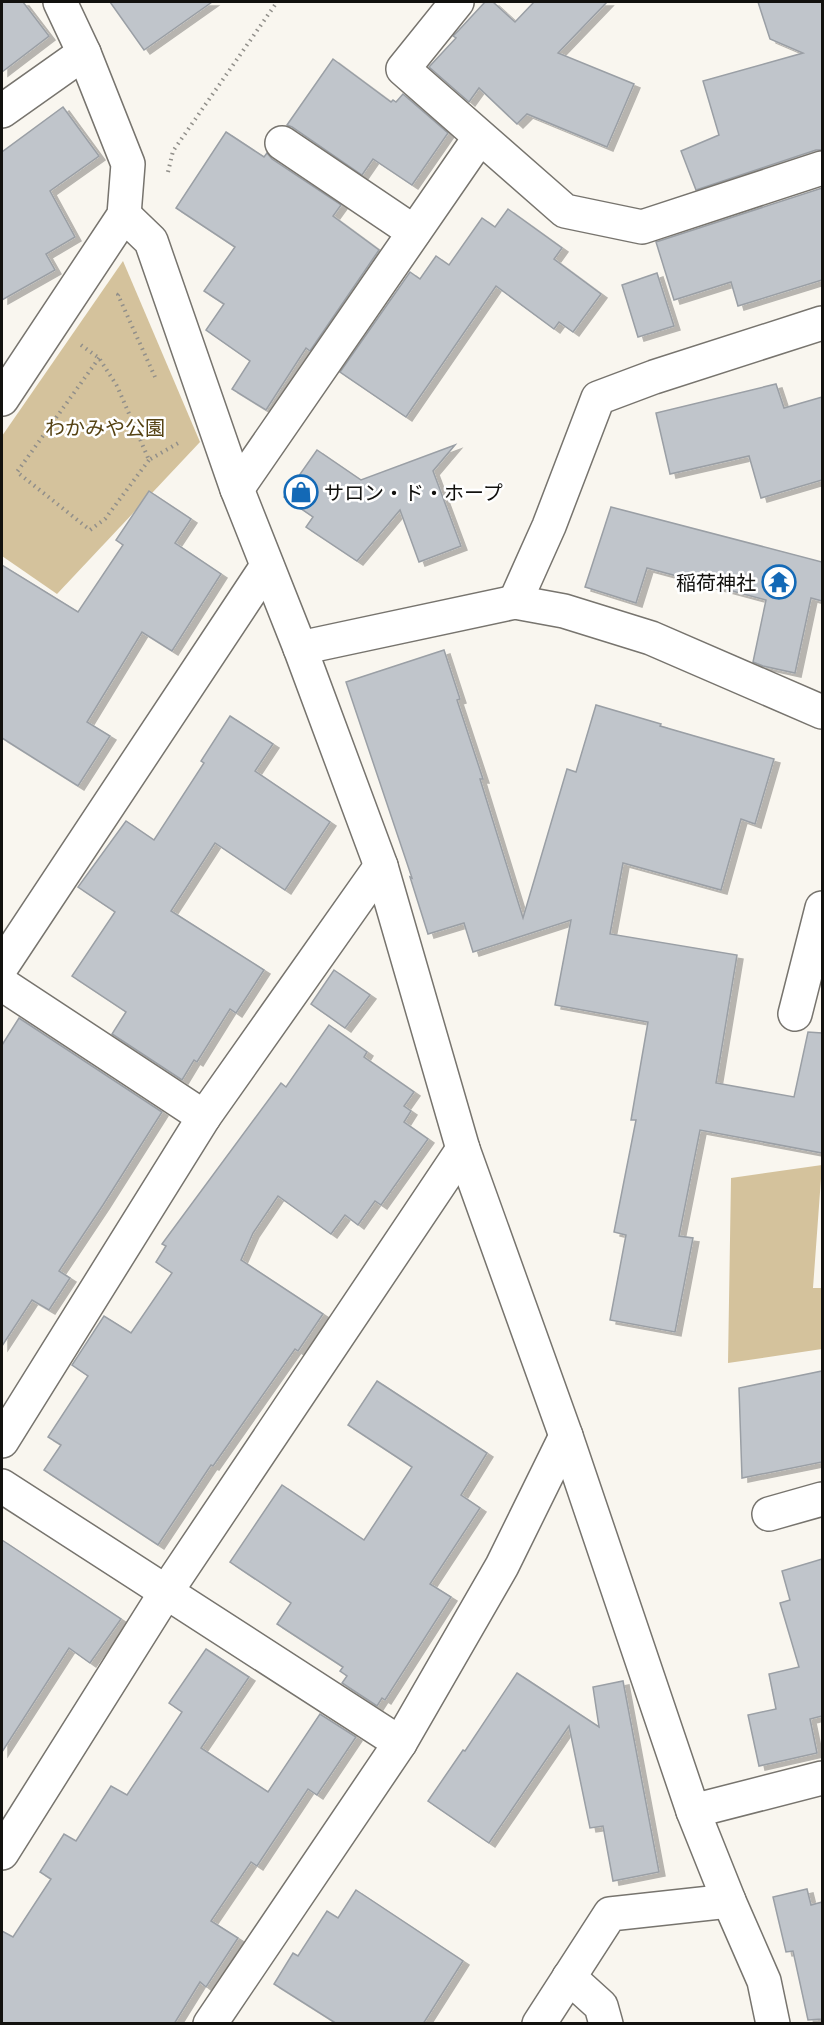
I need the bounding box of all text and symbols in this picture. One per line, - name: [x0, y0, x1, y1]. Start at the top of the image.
- park label: わかみや公園: [45, 415, 165, 440]
- shop icon: サロン・ド・ホープ: [283, 474, 319, 510]
- place label: サロン・ド・ホープ: [324, 480, 503, 505]
- temple icon: 稲荷神社: [761, 564, 797, 600]
- place label: 稲荷神社: [676, 570, 756, 595]

